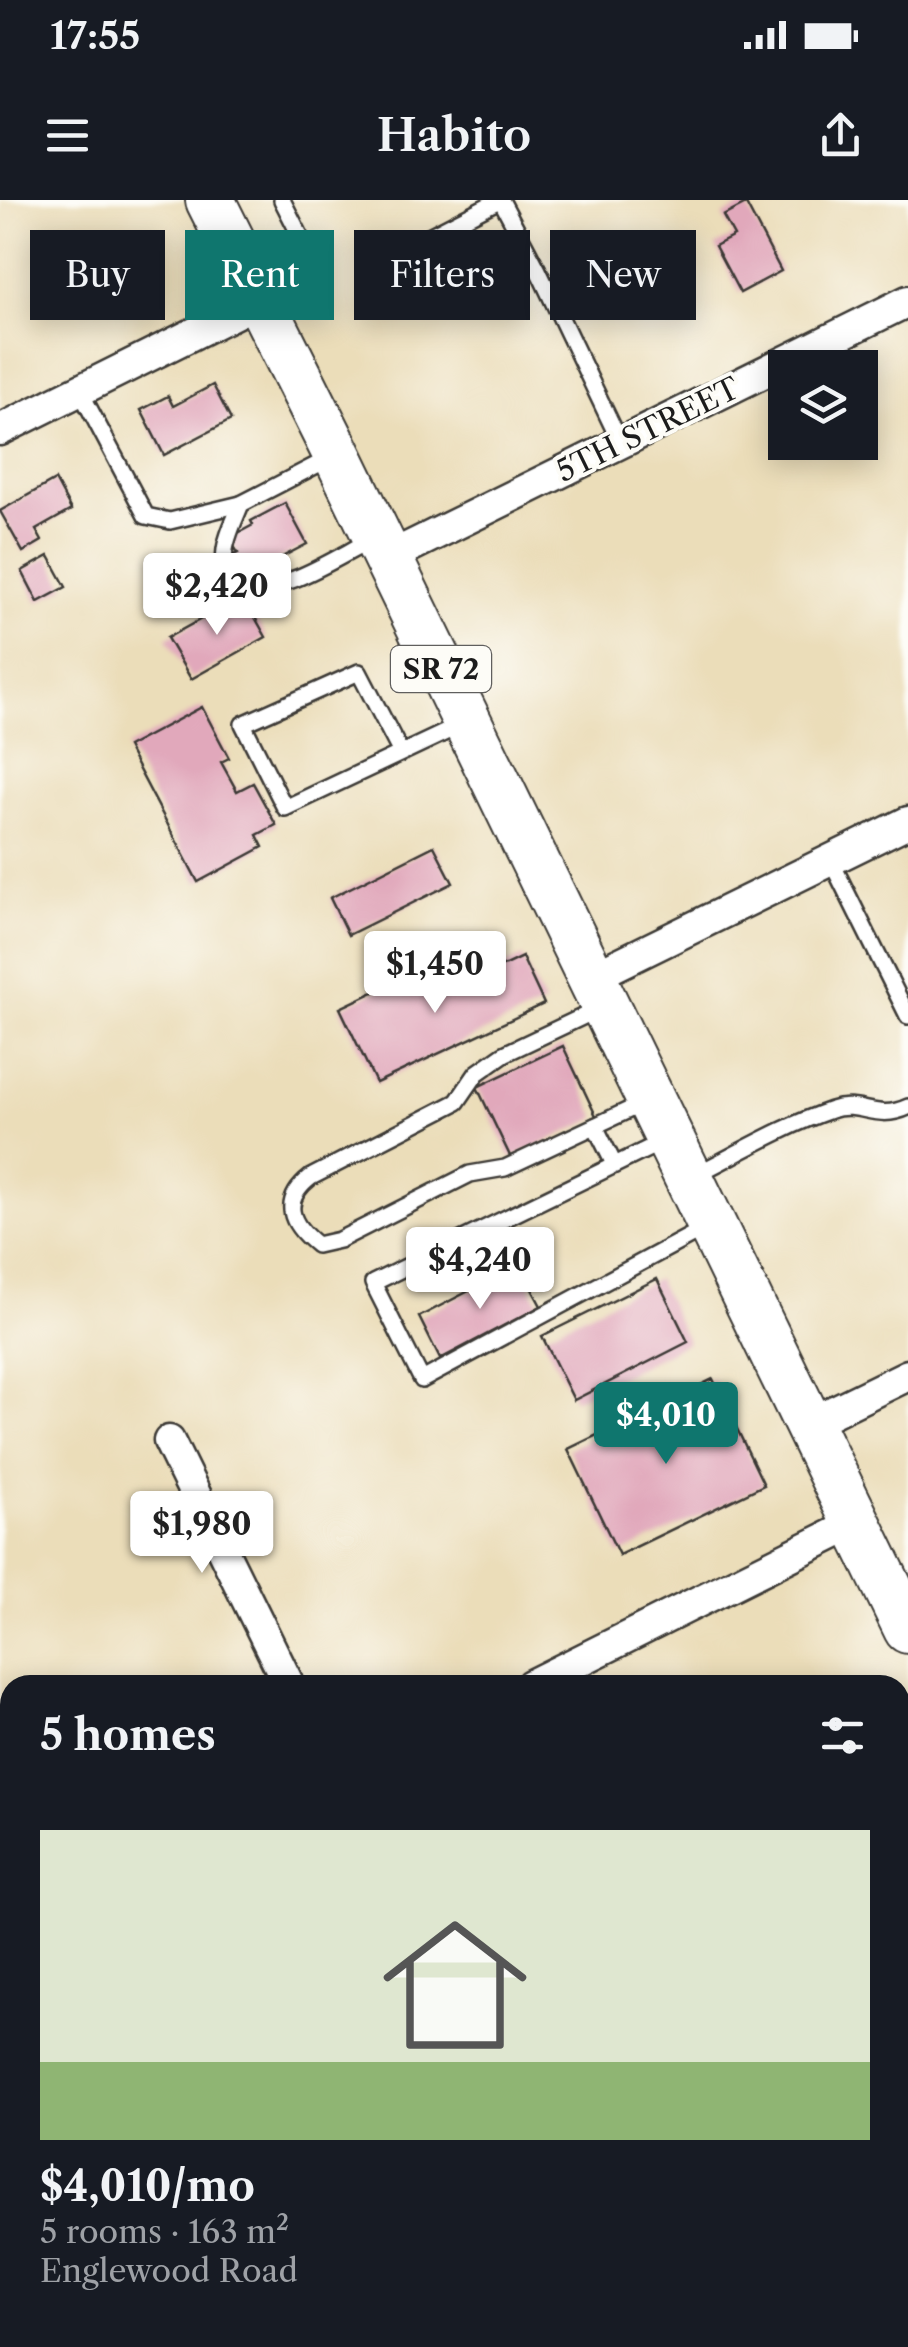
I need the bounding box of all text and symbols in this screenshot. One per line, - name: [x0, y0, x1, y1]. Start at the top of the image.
- text: 17:55: [50, 12, 140, 59]
- text: Habito: [377, 107, 531, 163]
- icon: menu: [40, 108, 95, 163]
- icon: share: [813, 108, 868, 163]
- chip: Buy: [30, 230, 165, 320]
- chip: Rent: [185, 230, 334, 320]
- chip: Filters: [354, 230, 530, 320]
- chip: New: [550, 230, 696, 320]
- map controls: [768, 350, 878, 460]
- button: layers: [768, 350, 878, 460]
- street label: 5TH STREET: [550, 369, 746, 490]
- pin: $2,420: [136, 553, 298, 638]
- text: $2,420: [165, 566, 269, 605]
- road number: SR 72: [391, 646, 491, 692]
- pin: $1,450: [354, 931, 516, 1016]
- text: $1,450: [386, 944, 484, 983]
- pin: $4,240: [399, 1227, 561, 1312]
- text: $4,240: [428, 1240, 532, 1279]
- pin: $4,010: [585, 1382, 747, 1467]
- text: $4,010: [616, 1395, 716, 1434]
- pin: $1,980: [121, 1491, 283, 1576]
- text: $1,980: [152, 1504, 252, 1543]
- icon: filters: [815, 1708, 870, 1763]
- text: 5 homes: [40, 1709, 216, 1761]
- icon: home: [365, 1895, 545, 2075]
- text: $4,010/mo: [40, 2160, 255, 2212]
- text: 5 rooms · 163 m²: [40, 2212, 289, 2251]
- text: Englewood Road: [40, 2251, 298, 2290]

